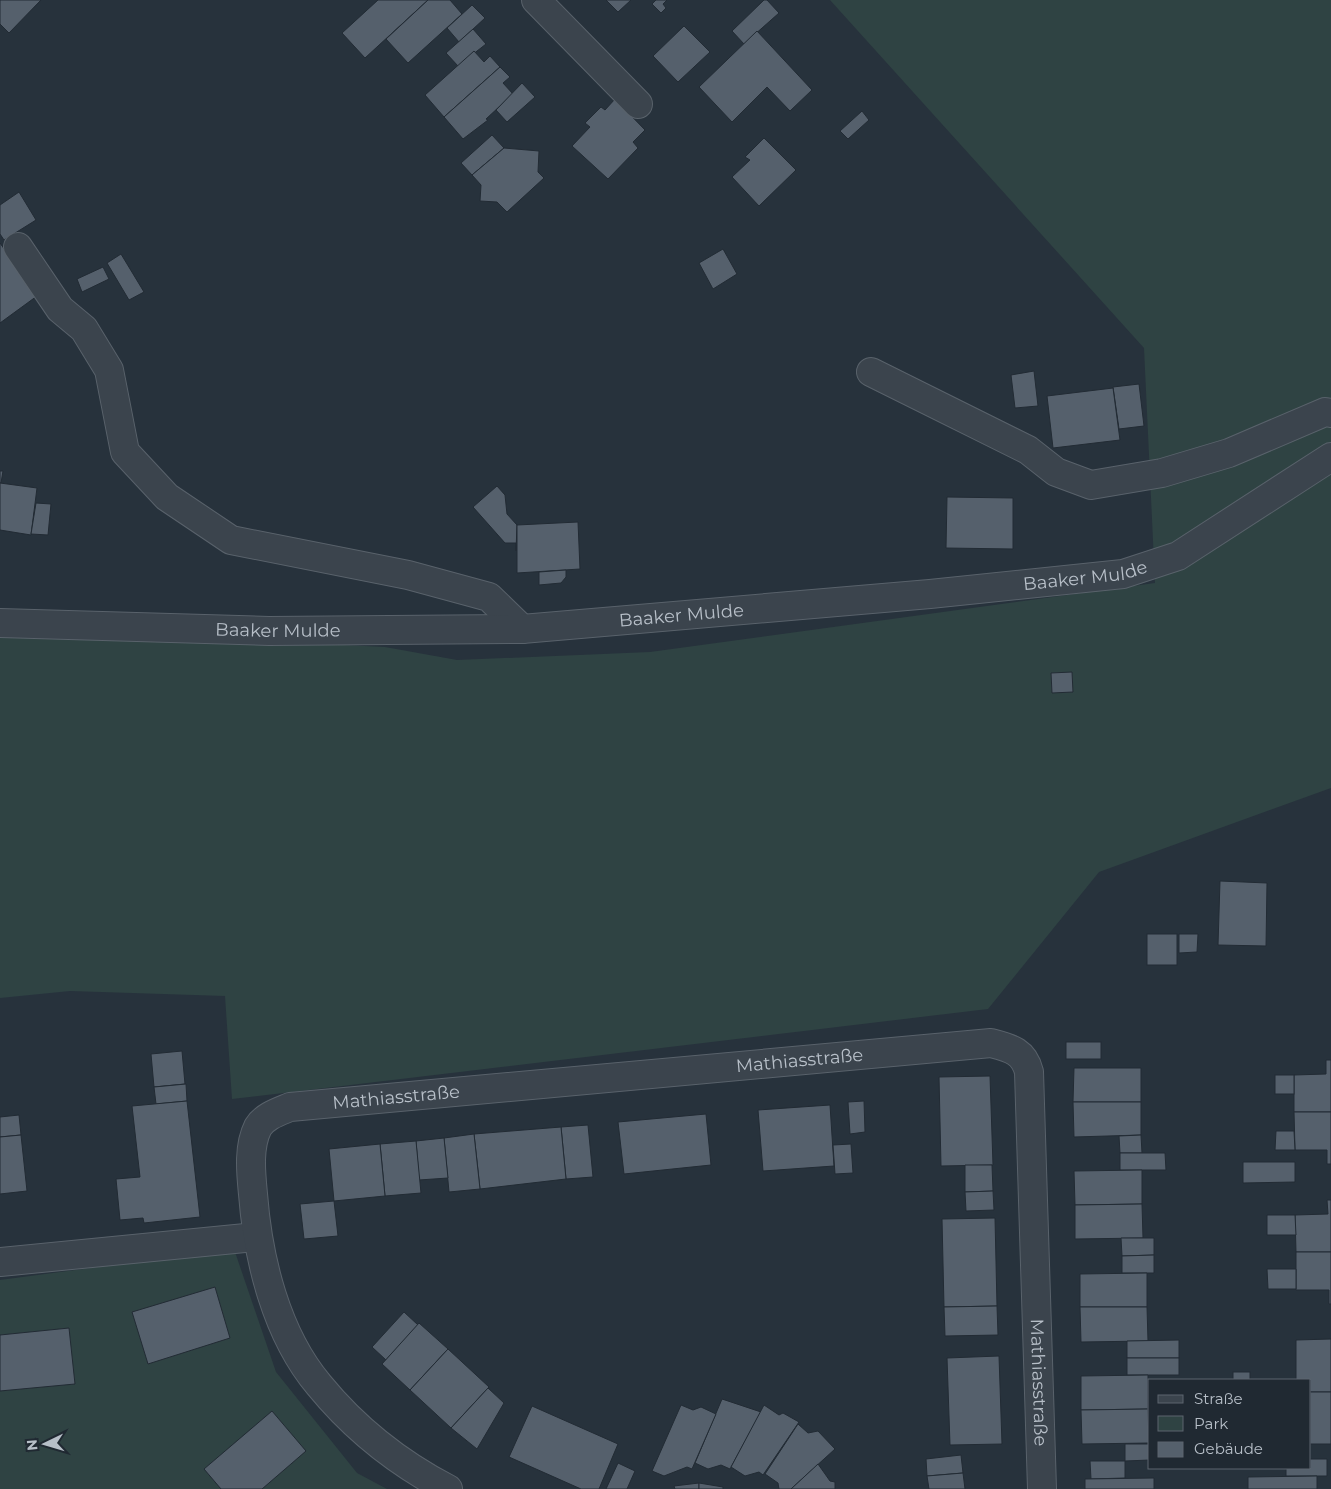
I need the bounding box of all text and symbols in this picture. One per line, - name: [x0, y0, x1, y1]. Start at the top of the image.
- street label: Baaker Mulde: [1022, 556, 1150, 595]
- street label: Baaker Mulde: [618, 599, 745, 632]
- street label: Baaker Mulde: [215, 618, 341, 642]
- street label: Mathiasstraße: [735, 1044, 864, 1077]
- street label: Mathiasstraße: [332, 1081, 461, 1114]
- street label: Mathiasstraße: [1026, 1318, 1052, 1447]
- legend: [1148, 1379, 1311, 1469]
- text: Straße: [1194, 1389, 1243, 1408]
- text: Park: [1194, 1414, 1228, 1433]
- north arrow: [20, 1419, 70, 1469]
- text: N: [23, 1439, 42, 1452]
- text: Gebäude: [1194, 1439, 1263, 1458]

